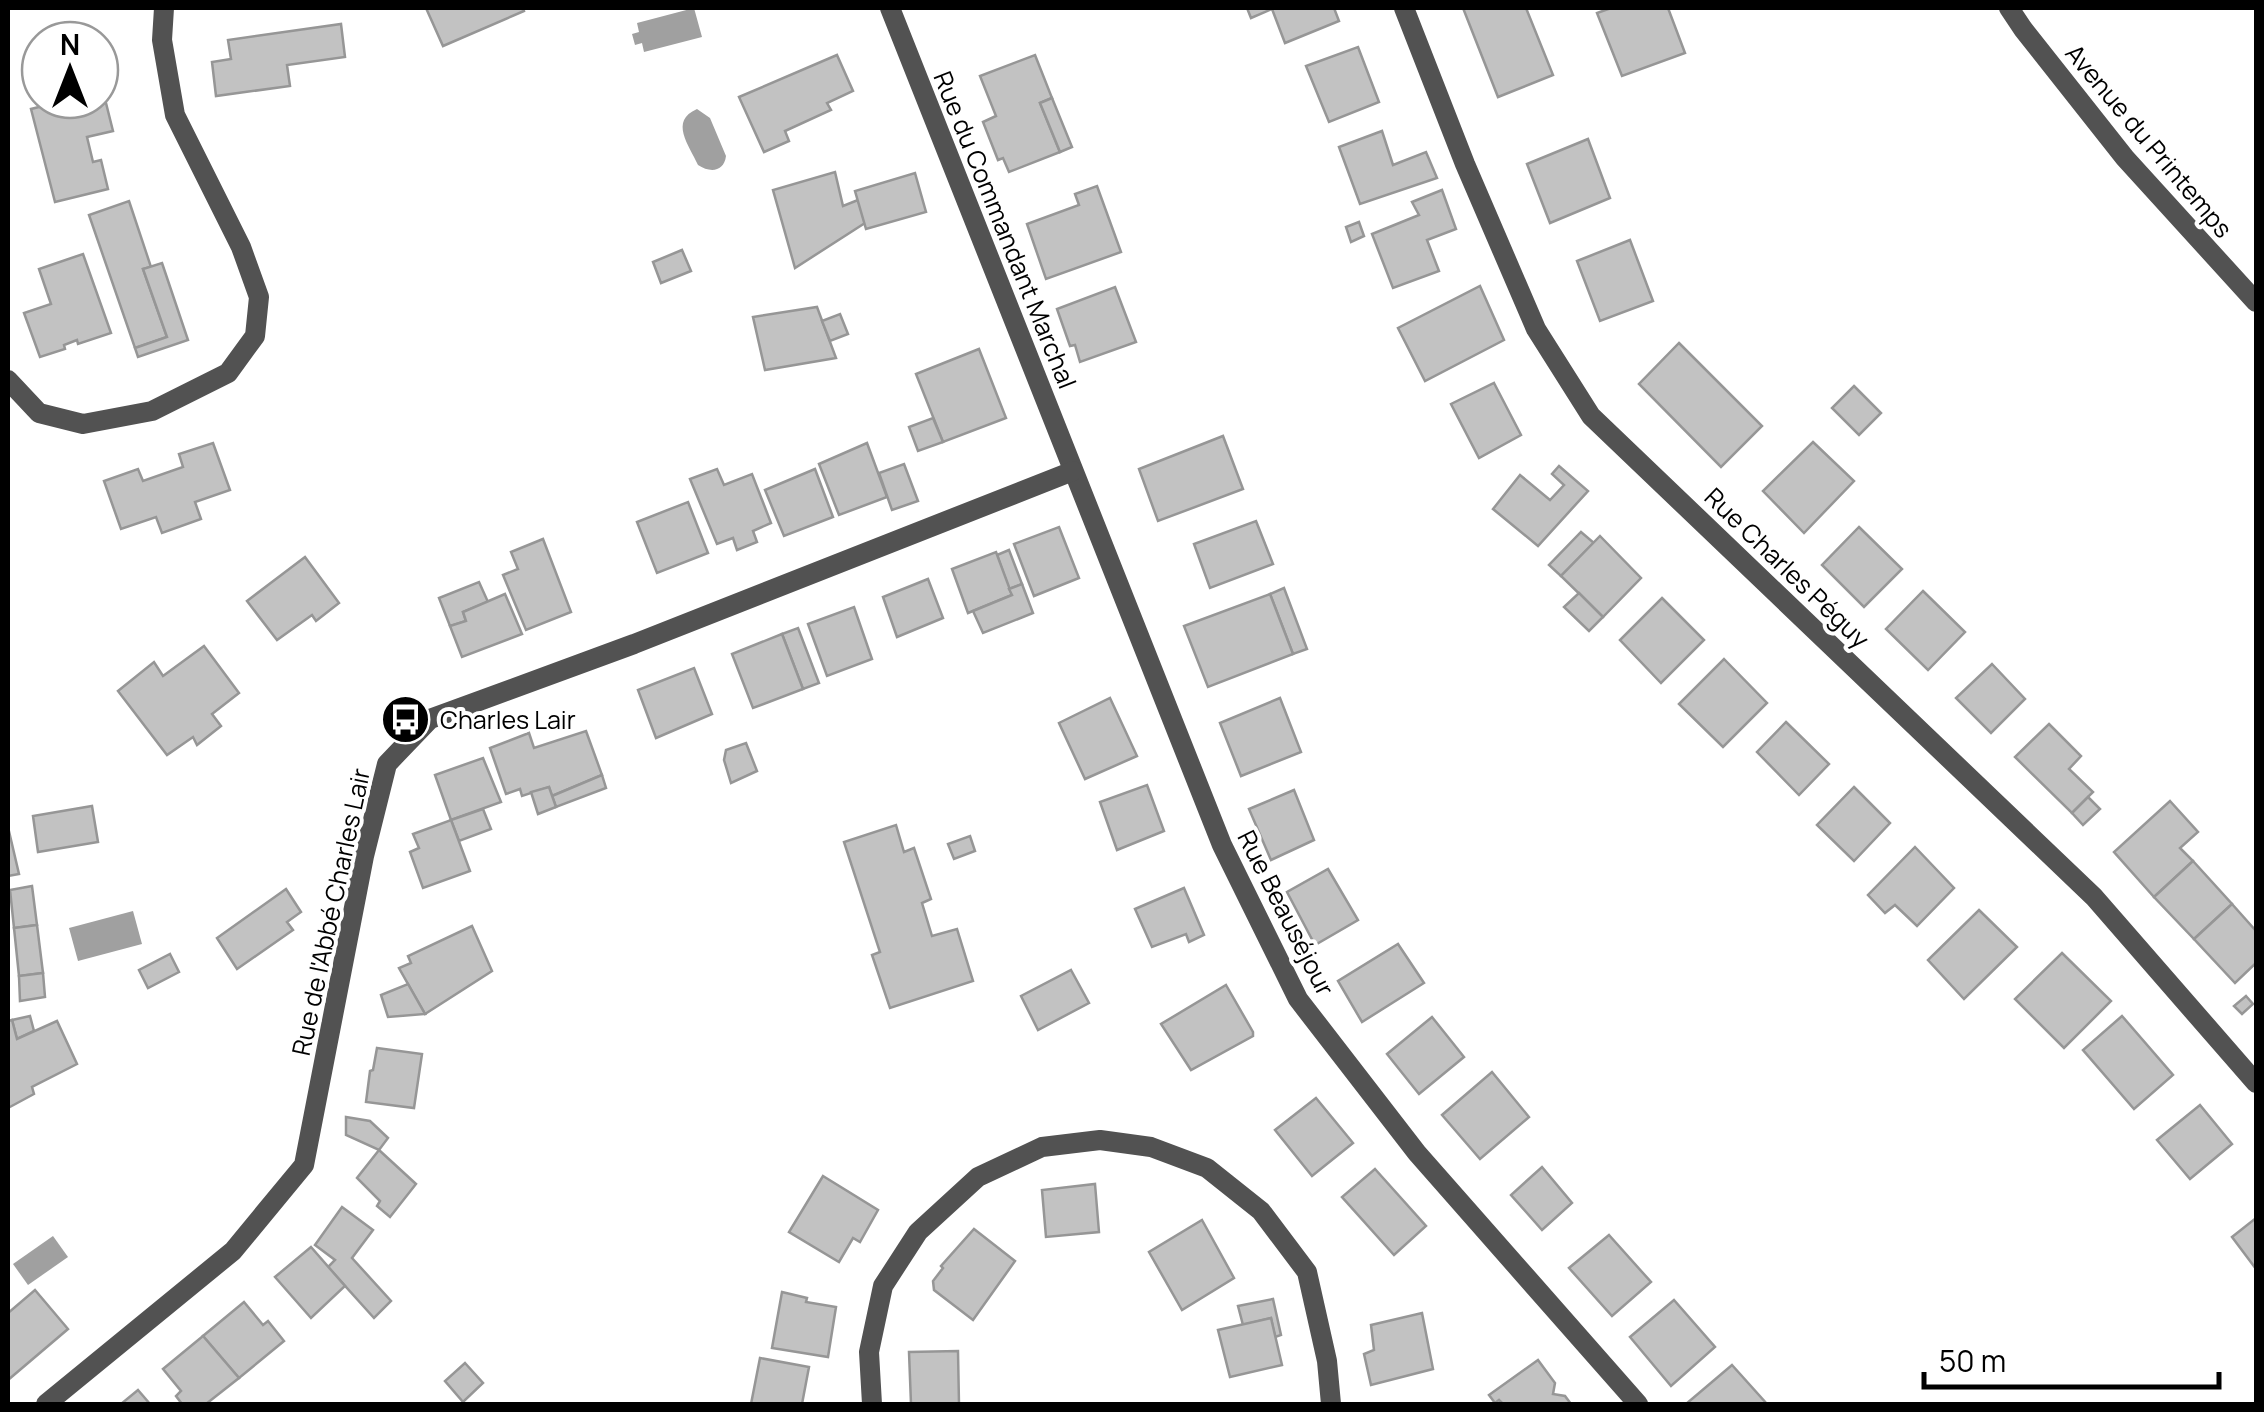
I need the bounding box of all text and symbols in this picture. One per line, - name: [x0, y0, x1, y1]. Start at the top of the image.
- north arrow: [20, 20, 120, 120]
- text: N: [60, 25, 80, 63]
- street label: Avenue du Printemps: [2058, 36, 2241, 245]
- street label: Rue du Commandant Marchal: [926, 66, 1085, 394]
- street label: Rue Charles Péguy: [1697, 480, 1878, 656]
- bus stop icon: Charles Lair: [379, 694, 431, 746]
- place label: Charles Lair: [440, 702, 576, 737]
- street label: Rue de l'Abbé Charles Lair: [283, 765, 378, 1059]
- street label: Rue Beauséjour: [1230, 824, 1343, 1001]
- scale bar: [1924, 1327, 2219, 1389]
- text: 50 m: [1939, 1340, 2006, 1381]

